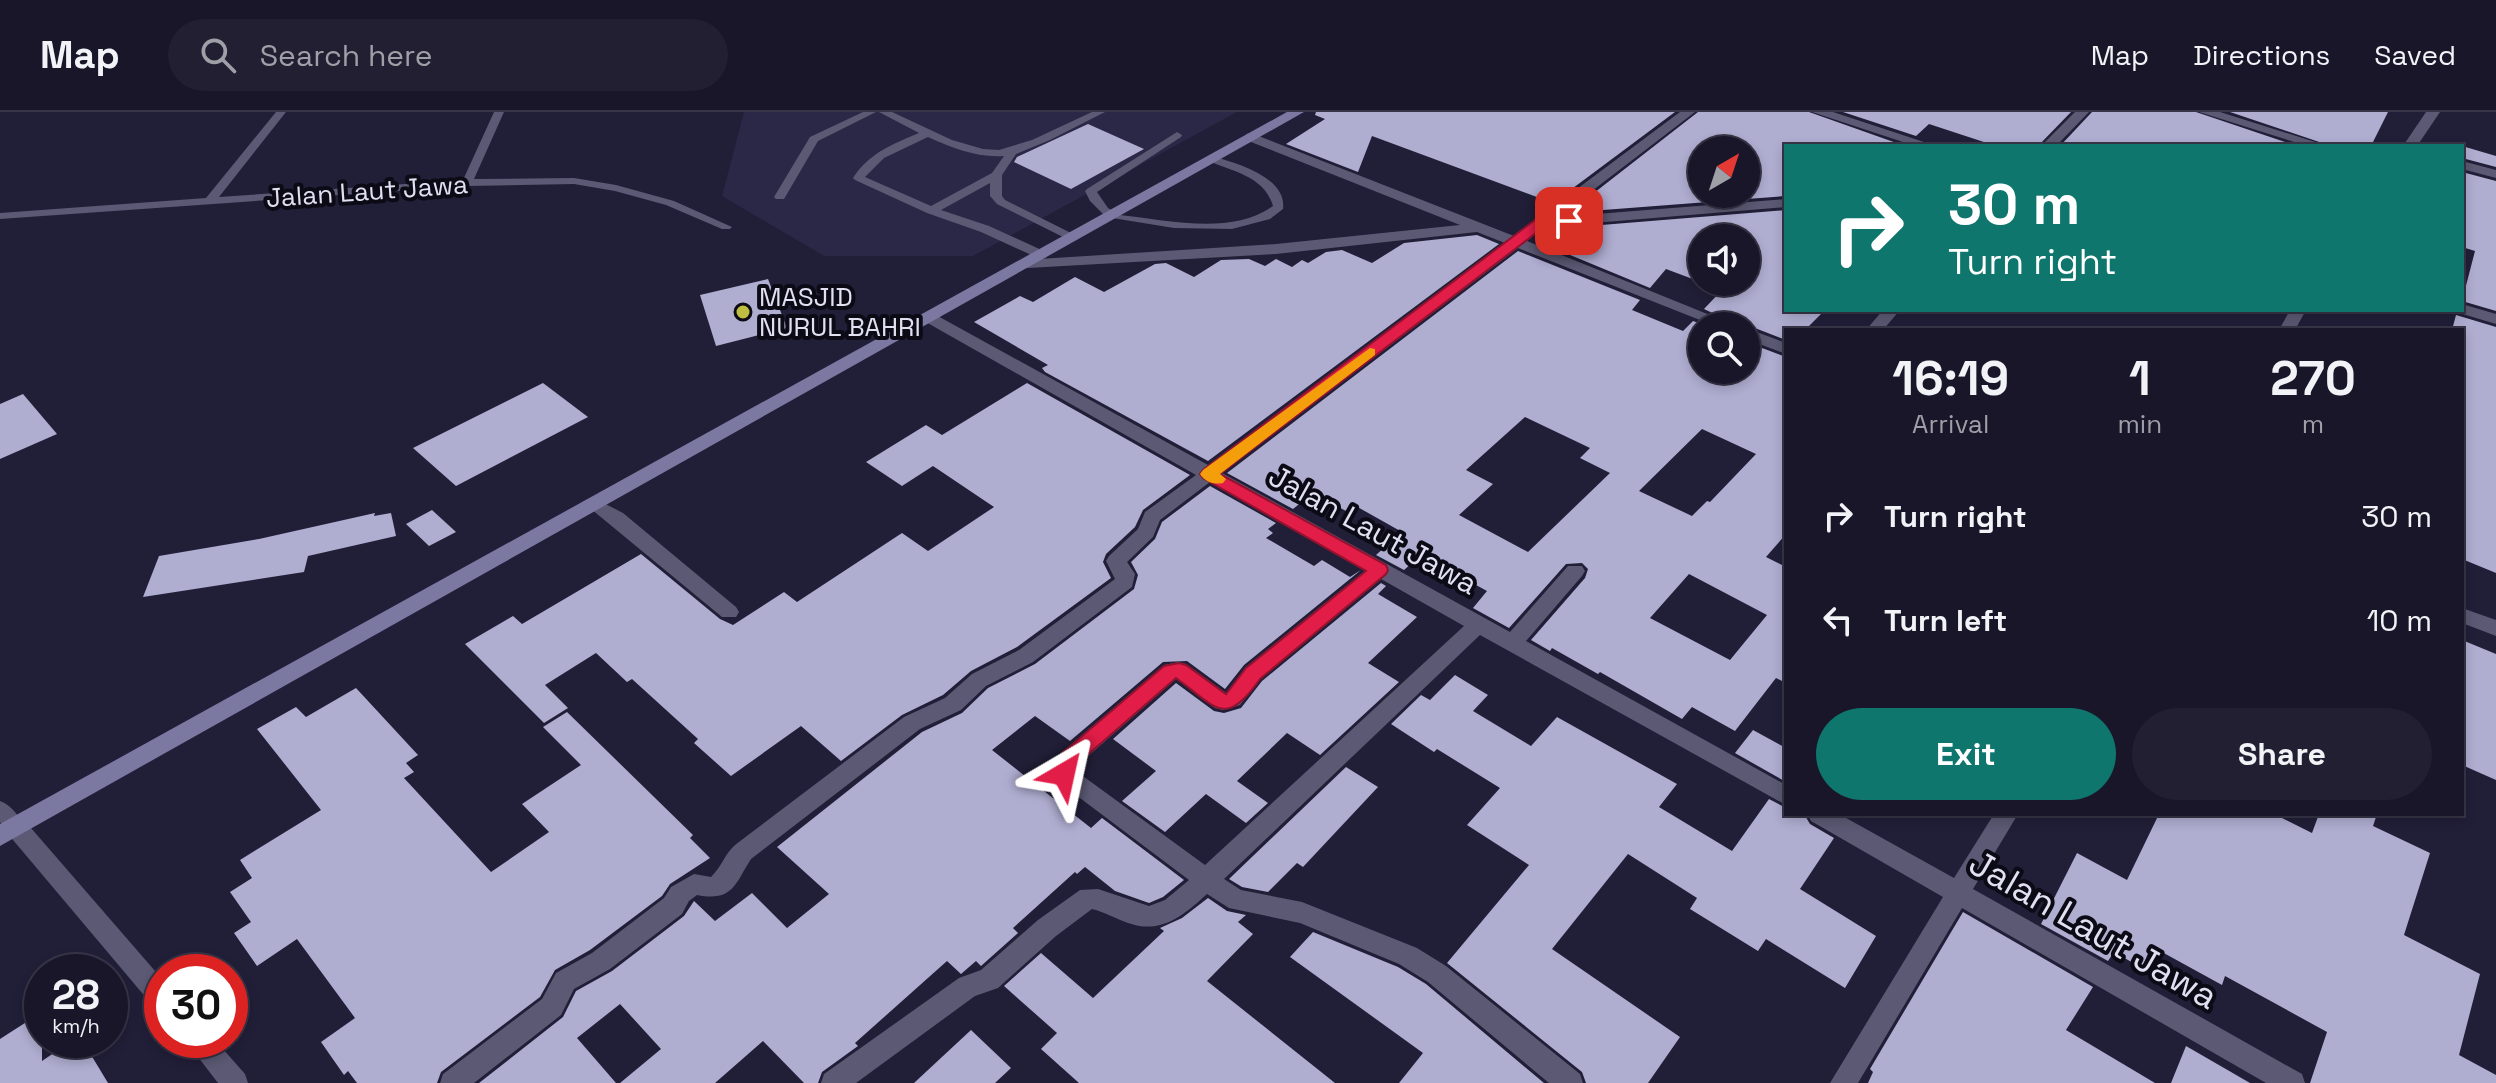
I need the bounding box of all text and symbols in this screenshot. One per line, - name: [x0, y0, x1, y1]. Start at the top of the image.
- search box: [168, 19, 728, 91]
- text: Map: [40, 31, 120, 79]
- icon: search: [196, 33, 240, 77]
- text: Search here: [260, 36, 433, 75]
- text: Map: [2091, 37, 2149, 73]
- text: Directions: [2193, 37, 2330, 73]
- text: Saved: [2374, 37, 2456, 73]
- north arrow: [1688, 136, 1760, 208]
- map controls: [1688, 136, 1760, 384]
- street label: Jalan Laut Jawa: [265, 167, 469, 215]
- text: 30 m: [1948, 169, 2080, 240]
- icon: right: [1816, 176, 1920, 280]
- pin: [1535, 187, 1603, 255]
- icon: arrive: [1547, 199, 1591, 243]
- button: sound: [1688, 224, 1760, 296]
- text: Turn right: [1948, 239, 2117, 285]
- place label: MASJID NURUL BAHRI: [759, 280, 921, 344]
- marker: MASJID NURUL BAHRI: [734, 303, 752, 321]
- button: search: [1688, 312, 1760, 384]
- text: 16:19: [1892, 348, 2009, 409]
- text: 1: [2129, 348, 2151, 409]
- text: 270: [2270, 348, 2356, 409]
- text: Arrival: [1912, 407, 1989, 441]
- text: min: [2117, 407, 2162, 441]
- text: m: [2302, 407, 2324, 441]
- street label: Jalan Laut Jawa: [1262, 456, 1485, 603]
- icon: right: [1816, 494, 1860, 538]
- text: Turn right: [1884, 497, 2027, 536]
- text: 30 m: [2361, 497, 2432, 536]
- icon: left: [1816, 598, 1860, 642]
- text: Turn left: [1884, 601, 2007, 640]
- text: 10 m: [2367, 601, 2432, 640]
- button: Exit: [1816, 708, 2116, 800]
- button: Share: [2132, 708, 2432, 800]
- position arrow: [1022, 732, 1106, 816]
- street label: Jalan Laut Jawa: [1961, 840, 2226, 1020]
- speed limit sign: 30: [144, 954, 248, 1058]
- text: 28: [52, 970, 100, 1021]
- text: km/h: [52, 1013, 100, 1039]

